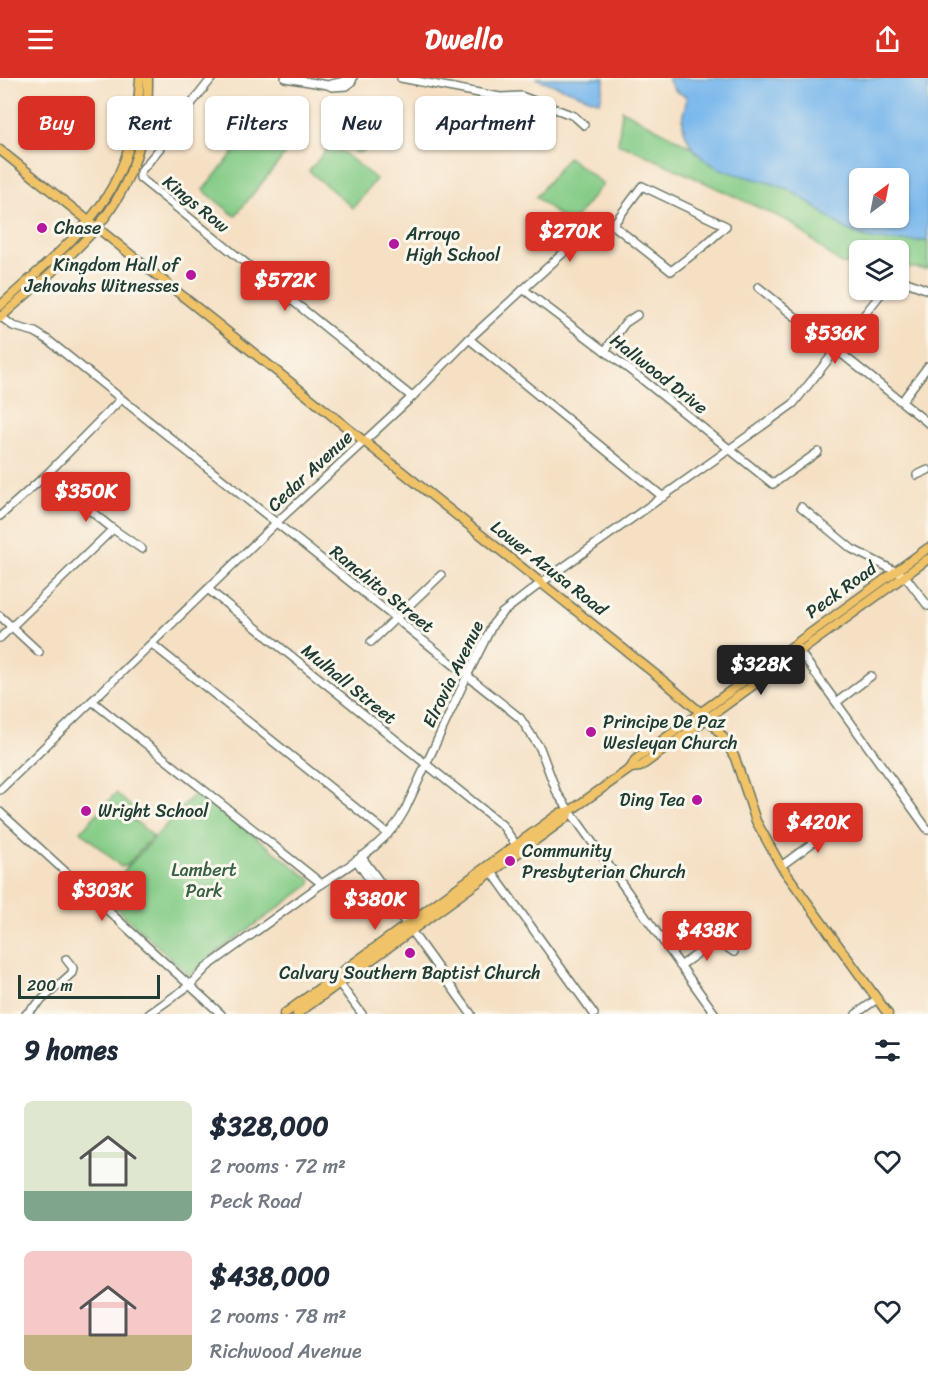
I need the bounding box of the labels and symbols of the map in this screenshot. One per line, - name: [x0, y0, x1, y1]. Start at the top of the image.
- street label: Kings Row: [155, 167, 237, 242]
- north arrow: [849, 168, 909, 228]
- place label: Chase: [54, 212, 101, 244]
- pin: $270K: [528, 212, 612, 263]
- place label: Arroyo High School: [405, 218, 501, 271]
- marker: Chase: [35, 221, 49, 235]
- marker: Arroyo High School: [387, 237, 401, 251]
- place label: Kingdom Hall of Jehovahs Witnesses: [24, 249, 182, 302]
- pin: $572K: [243, 261, 327, 312]
- marker: Kingdom Hall of Jehovahs Witnesses: [184, 268, 198, 282]
- pin: $536K: [793, 314, 877, 365]
- street label: Hallwood Drive: [603, 325, 715, 423]
- street label: Cedar Avenue: [259, 422, 361, 520]
- pin: $350K: [44, 472, 128, 523]
- street label: Lower Azusa Road: [483, 512, 616, 625]
- street label: Ranchito Street: [322, 536, 442, 642]
- street label: Peck Road: [798, 552, 885, 627]
- street label: Elrovia Avenue: [413, 614, 493, 733]
- street label: Mulhall Street: [294, 635, 404, 733]
- pin: $328K: [719, 645, 803, 696]
- place label: Principe De Paz Wesleyan Church: [603, 706, 738, 759]
- marker: Principe De Paz Wesleyan Church: [584, 725, 598, 739]
- place label: Ding Tea: [620, 784, 685, 816]
- marker: Ding Tea: [690, 793, 704, 807]
- place label: Wright School: [98, 795, 209, 827]
- pin: $420K: [776, 803, 860, 854]
- marker: Wright School: [79, 804, 93, 818]
- place label: Community Presbyterian Church: [522, 835, 686, 888]
- park label: Lambert Park: [171, 854, 237, 907]
- marker: Community Presbyterian Church: [503, 854, 517, 868]
- pin: $303K: [60, 871, 144, 922]
- pin: $380K: [333, 880, 417, 931]
- pin: $438K: [665, 911, 749, 962]
- marker: Calvary Southern Baptist Church: [403, 946, 417, 960]
- place label: Calvary Southern Baptist Church: [279, 957, 541, 989]
- scale bar: [18, 972, 160, 1000]

